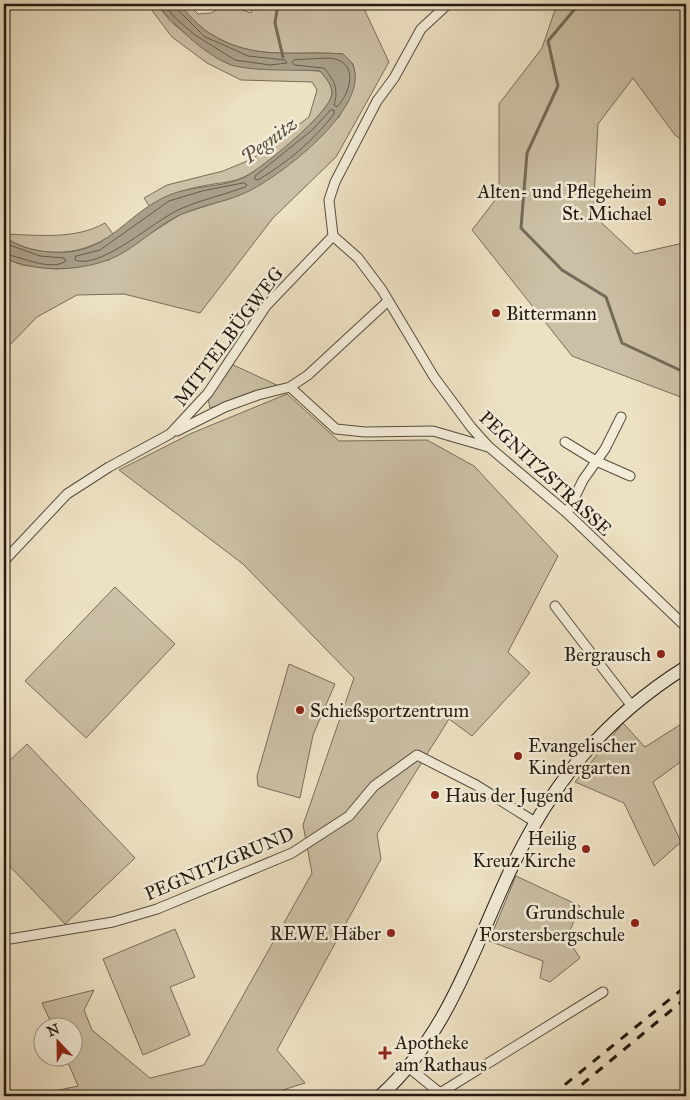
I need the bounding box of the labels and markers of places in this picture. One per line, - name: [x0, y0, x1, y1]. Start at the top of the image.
- place label: Alten- und Pflegeheim St. Michael: [476, 180, 653, 225]
- marker: Alten- und Pflegeheim St. Michael: [656, 196, 668, 208]
- place label: Bittermann: [506, 302, 597, 325]
- marker: Bittermann: [490, 307, 502, 319]
- place label: Bergrausch: [564, 643, 651, 667]
- marker: Bergrausch: [655, 648, 667, 660]
- place label: Schießsportzentrum: [310, 699, 469, 722]
- marker: Schießsportzentrum: [294, 704, 306, 716]
- place label: Evangelischer Kindergarten: [528, 734, 637, 780]
- marker: Evangelischer Kindergarten: [512, 750, 524, 762]
- place label: Haus der Jugend: [445, 784, 574, 808]
- marker: Haus der Jugend: [429, 789, 441, 801]
- place label: Heilig Kreuz Kirche: [472, 827, 576, 872]
- marker: Heilig Kreuz Kirche: [580, 843, 592, 855]
- place label: Grundschule Forstersbergschule: [479, 901, 625, 947]
- marker: Grundschule Forstersbergschule: [629, 917, 641, 929]
- place label: REWE Häber: [270, 922, 382, 945]
- marker: REWE Häber: [385, 927, 397, 939]
- place label: Apotheke am Rathaus: [394, 1031, 487, 1076]
- marker: Apotheke am Rathaus: [379, 1047, 391, 1059]

